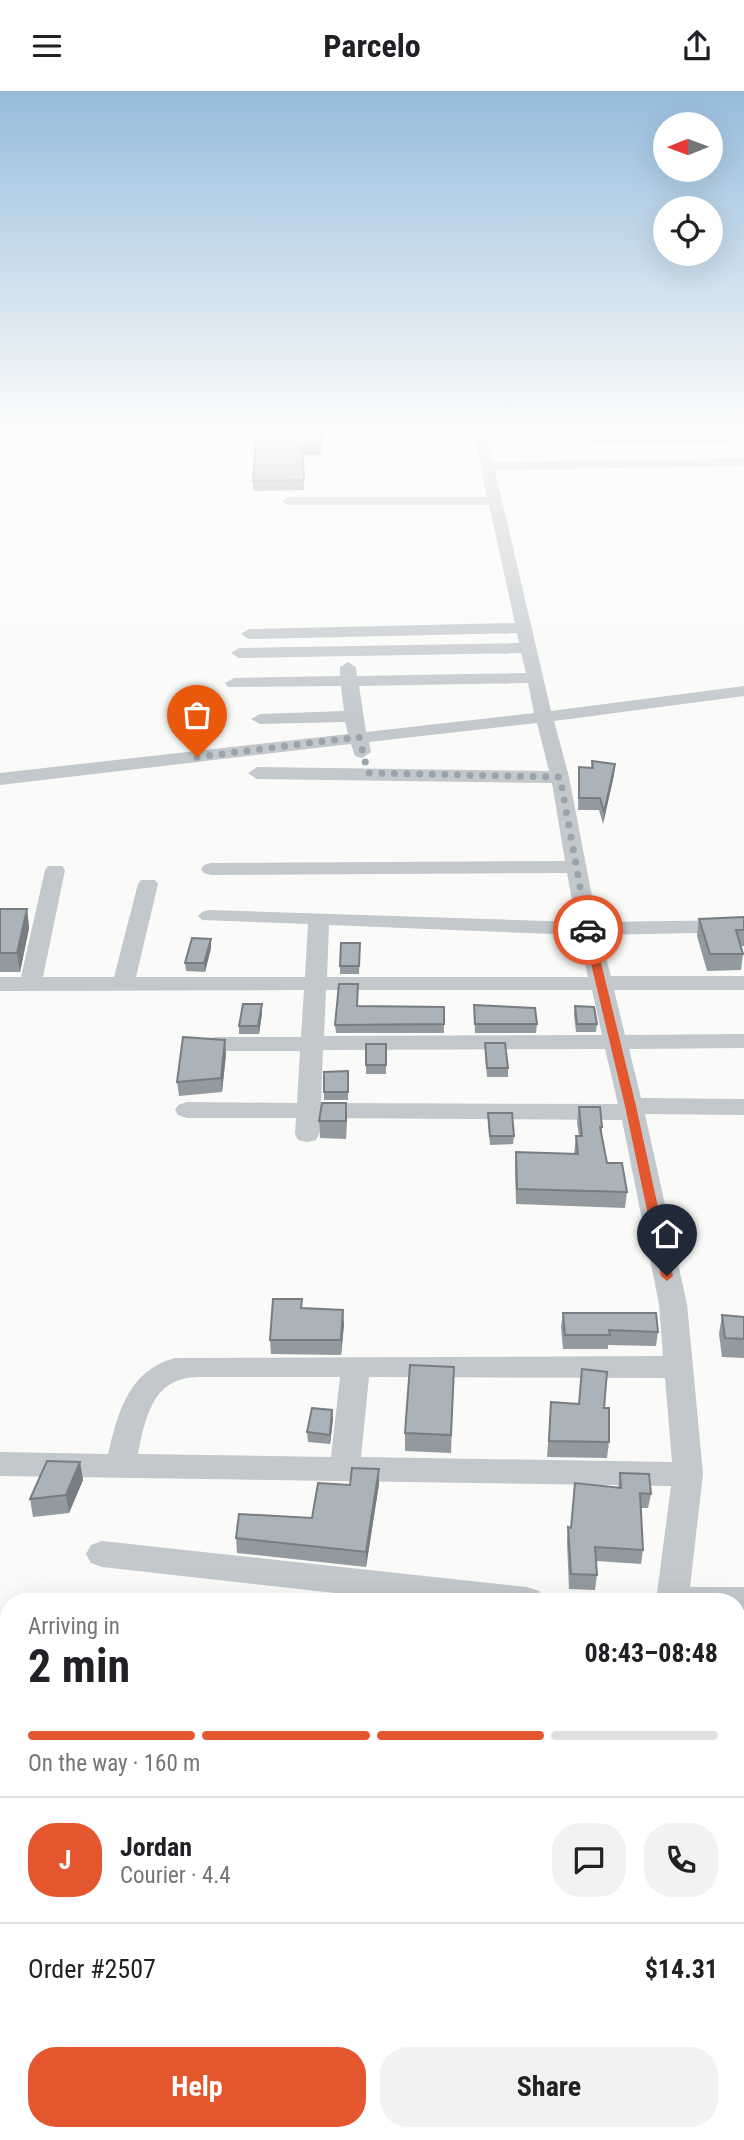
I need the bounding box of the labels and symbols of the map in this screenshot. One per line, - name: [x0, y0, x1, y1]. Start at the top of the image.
- north arrow: [653, 112, 723, 182]
- pin: [167, 685, 227, 757]
- courier: [553, 895, 623, 965]
- pin: [637, 1204, 697, 1276]

